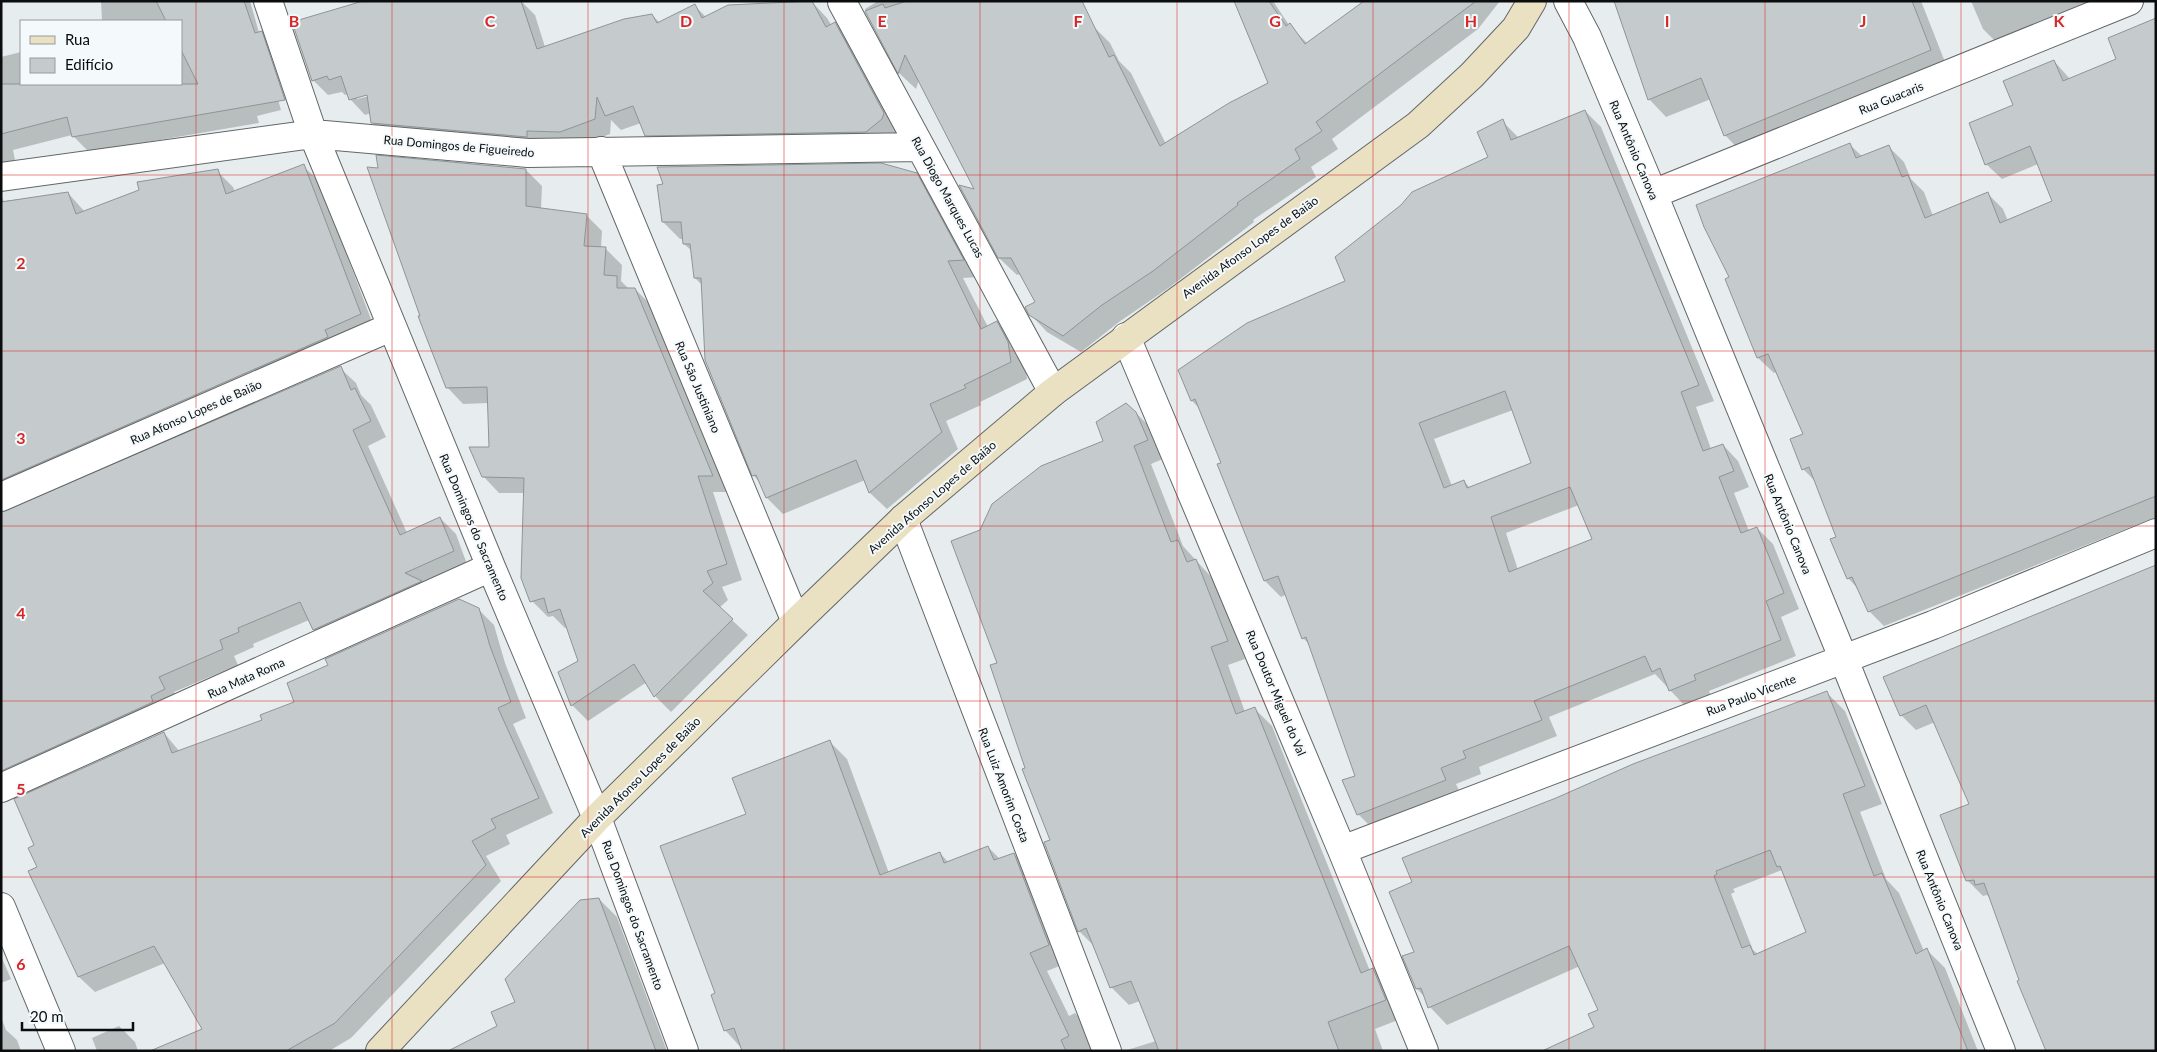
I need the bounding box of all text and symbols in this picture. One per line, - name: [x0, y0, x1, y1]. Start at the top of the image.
- text: B: [289, 11, 299, 30]
- text: C: [485, 11, 496, 30]
- text: D: [680, 11, 692, 30]
- text: E: [877, 11, 887, 30]
- text: F: [1073, 11, 1083, 30]
- text: G: [1269, 11, 1281, 30]
- text: H: [1465, 11, 1477, 30]
- text: I: [1665, 11, 1669, 30]
- text: J: [1860, 11, 1866, 30]
- text: K: [2054, 11, 2066, 30]
- legend: [20, 20, 182, 85]
- text: Rua: [65, 30, 90, 48]
- text: Edifício: [65, 55, 113, 73]
- street label: Rua Guacaris: [1856, 78, 1926, 118]
- street label: Rua Antônio Canova: [1606, 98, 1662, 202]
- street label: Rua Domingos de Figueiredo: [383, 132, 535, 160]
- street label: Rua Diogo Marques Lucas: [908, 134, 988, 260]
- street label: Avenida Afonso Lopes de Baião: [1179, 192, 1321, 301]
- text: 2: [16, 253, 26, 272]
- street label: Rua São Justiniano: [672, 339, 724, 435]
- street label: Rua Afonso Lopes de Baião: [128, 376, 264, 448]
- text: 3: [16, 428, 26, 447]
- street label: Avenida Afonso Lopes de Baião: [865, 437, 999, 557]
- street label: Rua Domingos do Sacramento: [436, 451, 512, 603]
- street label: Rua Antônio Canova: [1761, 471, 1815, 577]
- text: 4: [16, 603, 26, 622]
- street label: Rua Doutor Miguel do Val: [1243, 628, 1309, 758]
- street label: Rua Mata Roma: [205, 654, 287, 702]
- street label: Rua Paulo Vicente: [1704, 671, 1798, 719]
- street label: Avenida Afonso Lopes de Baião: [576, 713, 704, 841]
- street label: Rua Luiz Amorim Costa: [975, 726, 1033, 844]
- text: 5: [16, 779, 26, 798]
- street label: Rua Domingos do Sacramento: [599, 838, 667, 992]
- street label: Rua Antônio Canova: [1913, 847, 1967, 953]
- text: 6: [16, 954, 26, 973]
- scale bar: [22, 1000, 134, 1032]
- text: 20 m: [30, 1007, 64, 1025]

